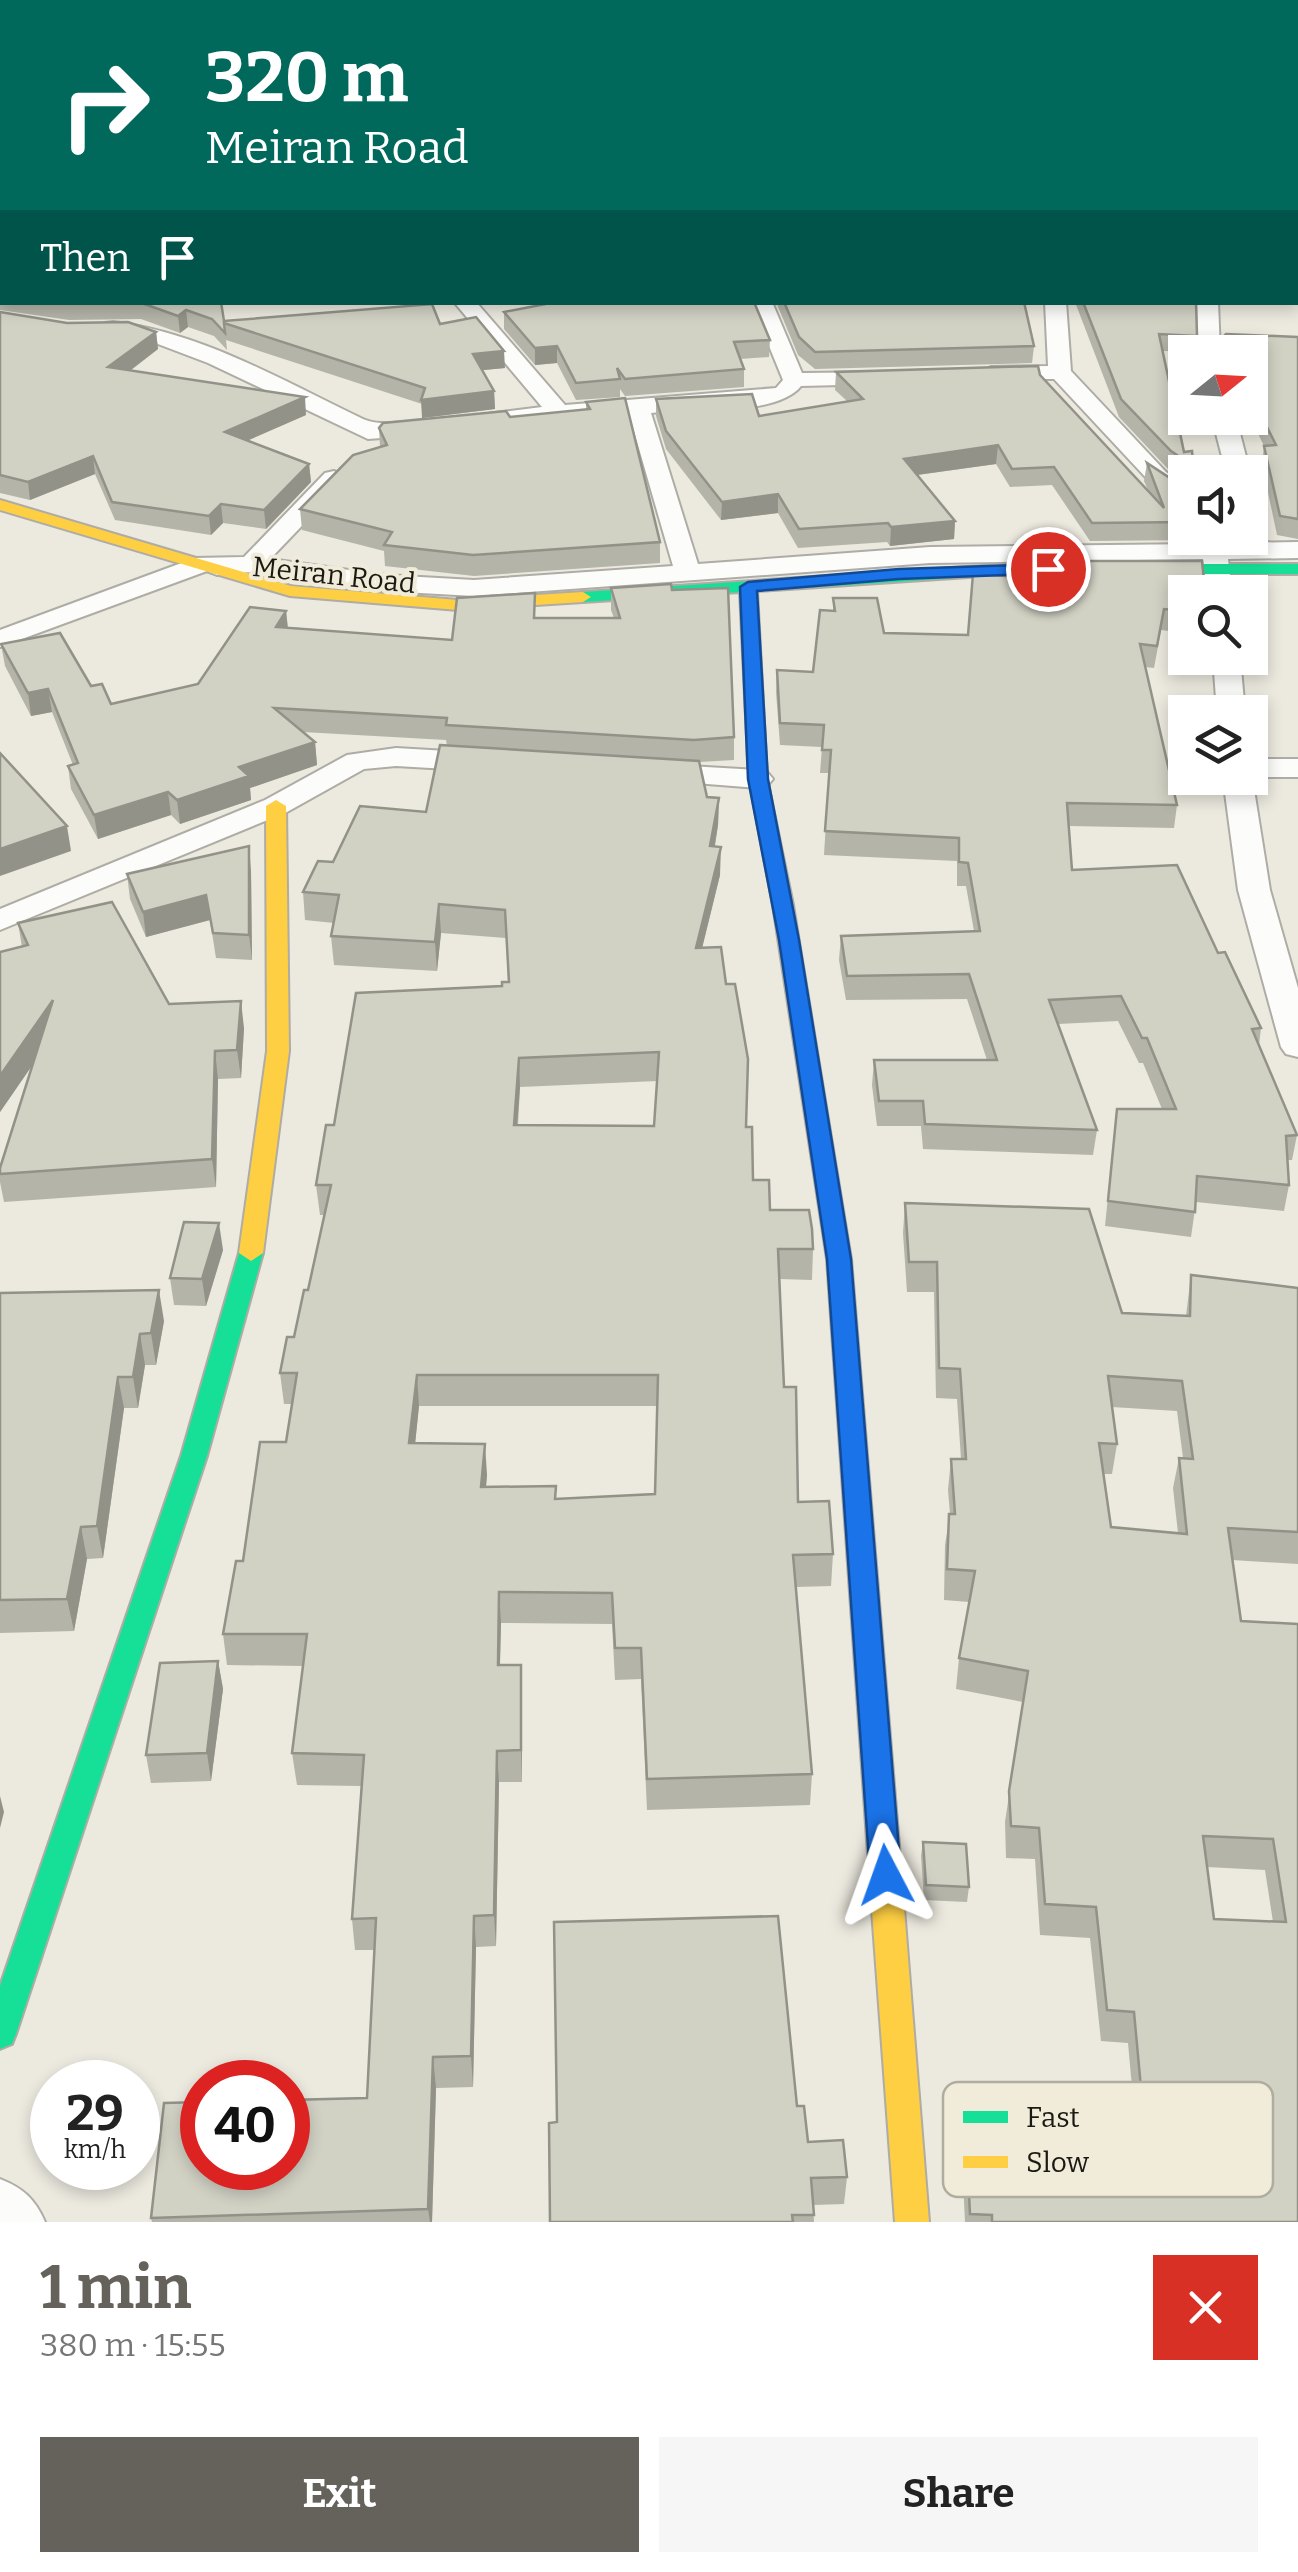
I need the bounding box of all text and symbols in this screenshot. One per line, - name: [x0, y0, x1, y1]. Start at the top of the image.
- text: 320 m: [205, 36, 409, 120]
- icon: right: [40, 40, 170, 170]
- text: Meiran Road: [205, 121, 469, 175]
- icon: arrive: [150, 230, 205, 285]
- text: Then: [40, 235, 130, 281]
- north arrow: [1168, 335, 1268, 435]
- map controls: [1168, 335, 1268, 795]
- button: sound: [1168, 455, 1268, 555]
- pin: [1006, 527, 1091, 612]
- icon: arrive: [1021, 542, 1076, 597]
- street label: Meiran Road: [251, 550, 417, 600]
- button: search: [1168, 575, 1268, 675]
- button: layers: [1168, 695, 1268, 795]
- position arrow: [834, 1823, 938, 1927]
- speed limit sign: 40: [180, 2060, 310, 2190]
- legend: [943, 2082, 1273, 2197]
- text: 29: [66, 2083, 124, 2143]
- text: Fast: [1026, 2101, 1080, 2134]
- text: km/h: [64, 2135, 126, 2165]
- text: Slow: [1026, 2146, 1089, 2179]
- text: 1 min: [40, 2252, 192, 2324]
- button: close: [1153, 2255, 1258, 2360]
- text: 380 m · 15:55: [40, 2326, 225, 2364]
- button: Exit: [40, 2437, 639, 2552]
- button: Share: [659, 2437, 1258, 2552]

